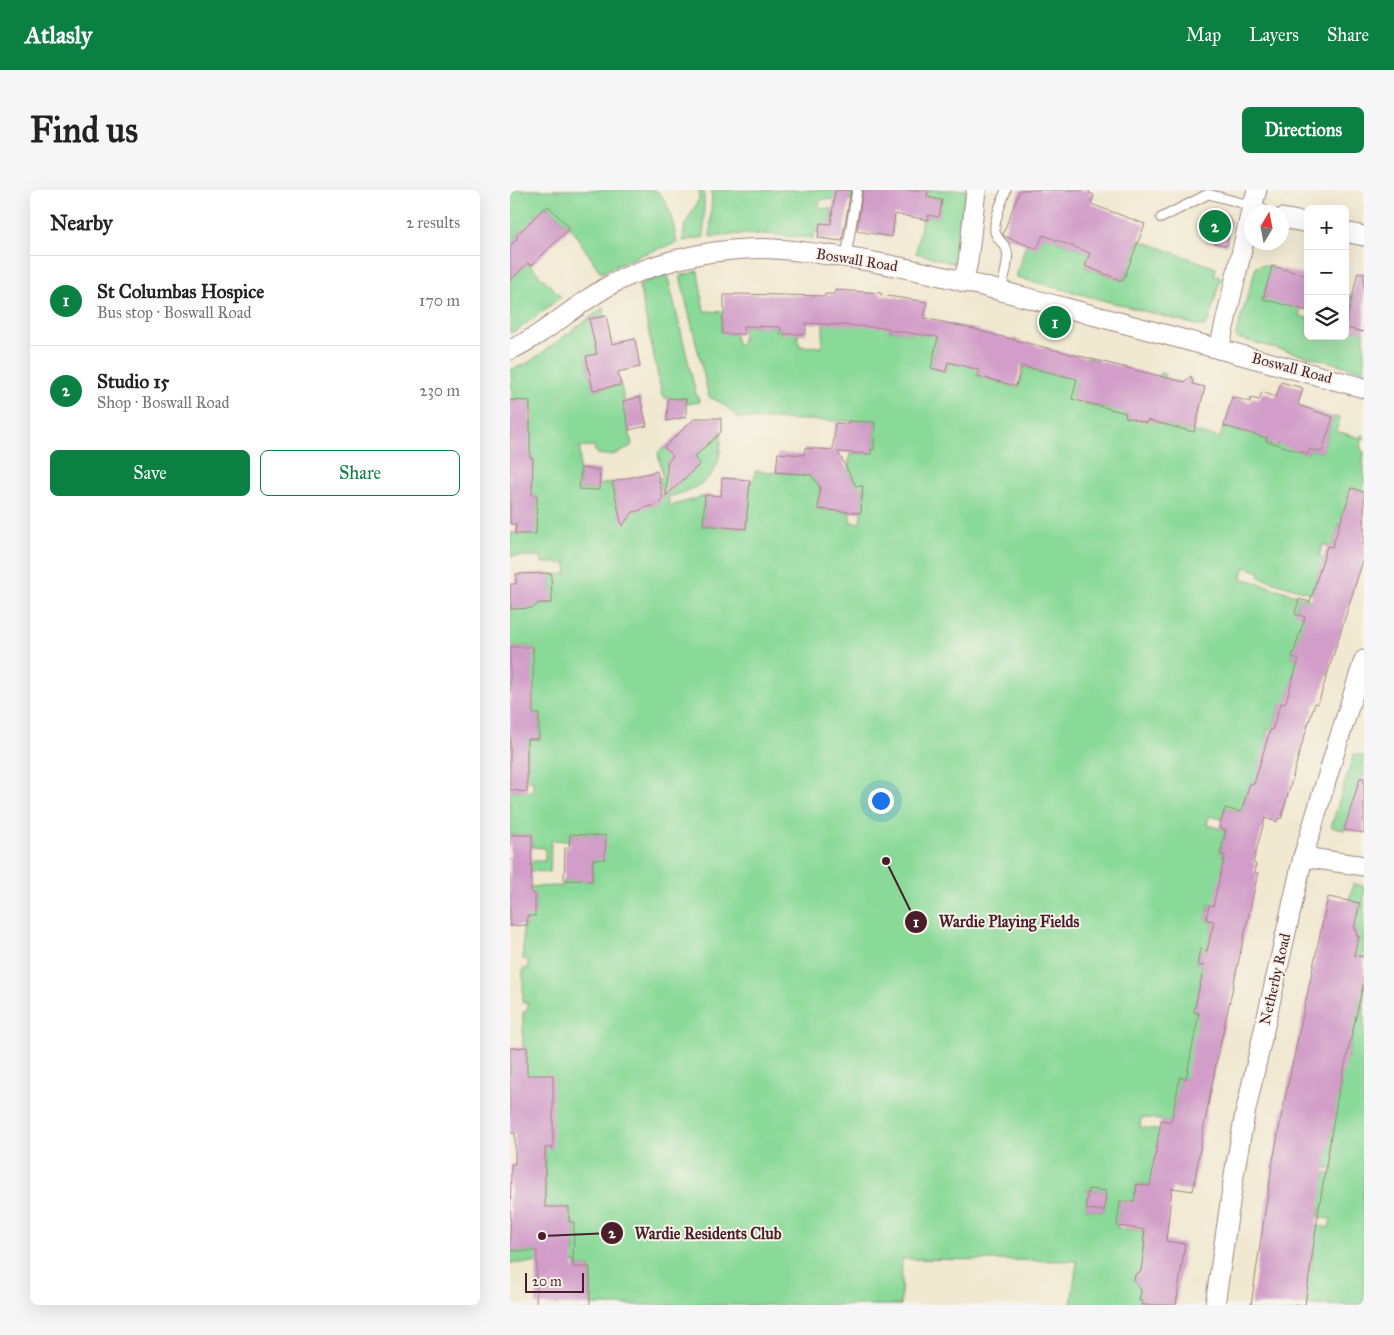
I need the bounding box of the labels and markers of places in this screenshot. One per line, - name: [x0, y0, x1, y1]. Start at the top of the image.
- pin: 2: [1199, 207, 1231, 245]
- pin: 1: [1039, 303, 1071, 341]
- callout: Wardie Playing Fields: [904, 906, 1089, 937]
- callout: Wardie Residents Club: [599, 1218, 792, 1249]

